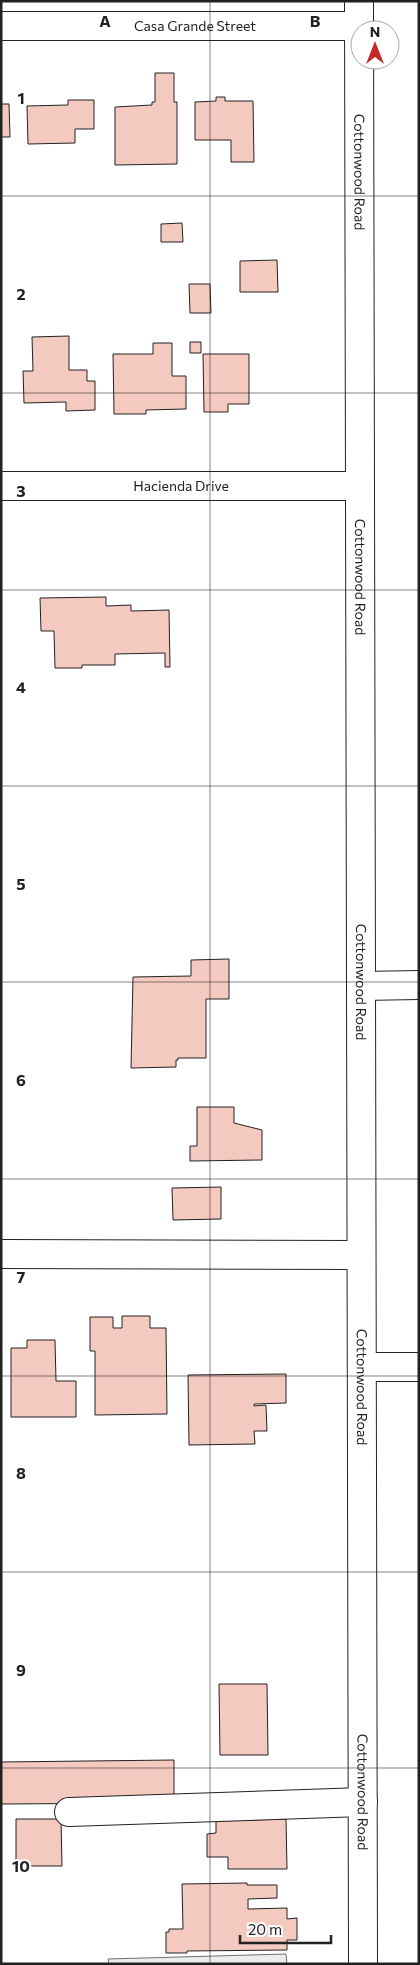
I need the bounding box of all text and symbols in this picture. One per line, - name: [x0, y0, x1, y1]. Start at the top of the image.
- text: A: [99, 11, 111, 30]
- text: B: [310, 11, 321, 30]
- street label: Casa Grande Street: [134, 17, 256, 34]
- north arrow: [350, 20, 400, 70]
- text: N: [370, 23, 380, 40]
- text: 1: [17, 88, 25, 107]
- street label: Cottonwood Road: [351, 114, 368, 230]
- text: 2: [16, 284, 26, 303]
- street label: Hacienda Drive: [133, 477, 229, 494]
- text: 3: [16, 481, 26, 500]
- street label: Cottonwood Road: [352, 519, 369, 635]
- text: 4: [16, 677, 26, 696]
- text: 5: [16, 874, 26, 893]
- street label: Cottonwood Road: [353, 924, 370, 1040]
- text: 6: [16, 1070, 26, 1089]
- text: 7: [17, 1267, 26, 1286]
- street label: Cottonwood Road: [354, 1329, 371, 1445]
- text: 8: [16, 1463, 26, 1482]
- text: 9: [16, 1660, 26, 1679]
- street label: Cottonwood Road: [355, 1734, 372, 1850]
- text: 10: [12, 1856, 30, 1875]
- scale bar: [240, 1912, 331, 1944]
- text: 20 m: [248, 1920, 282, 1938]

